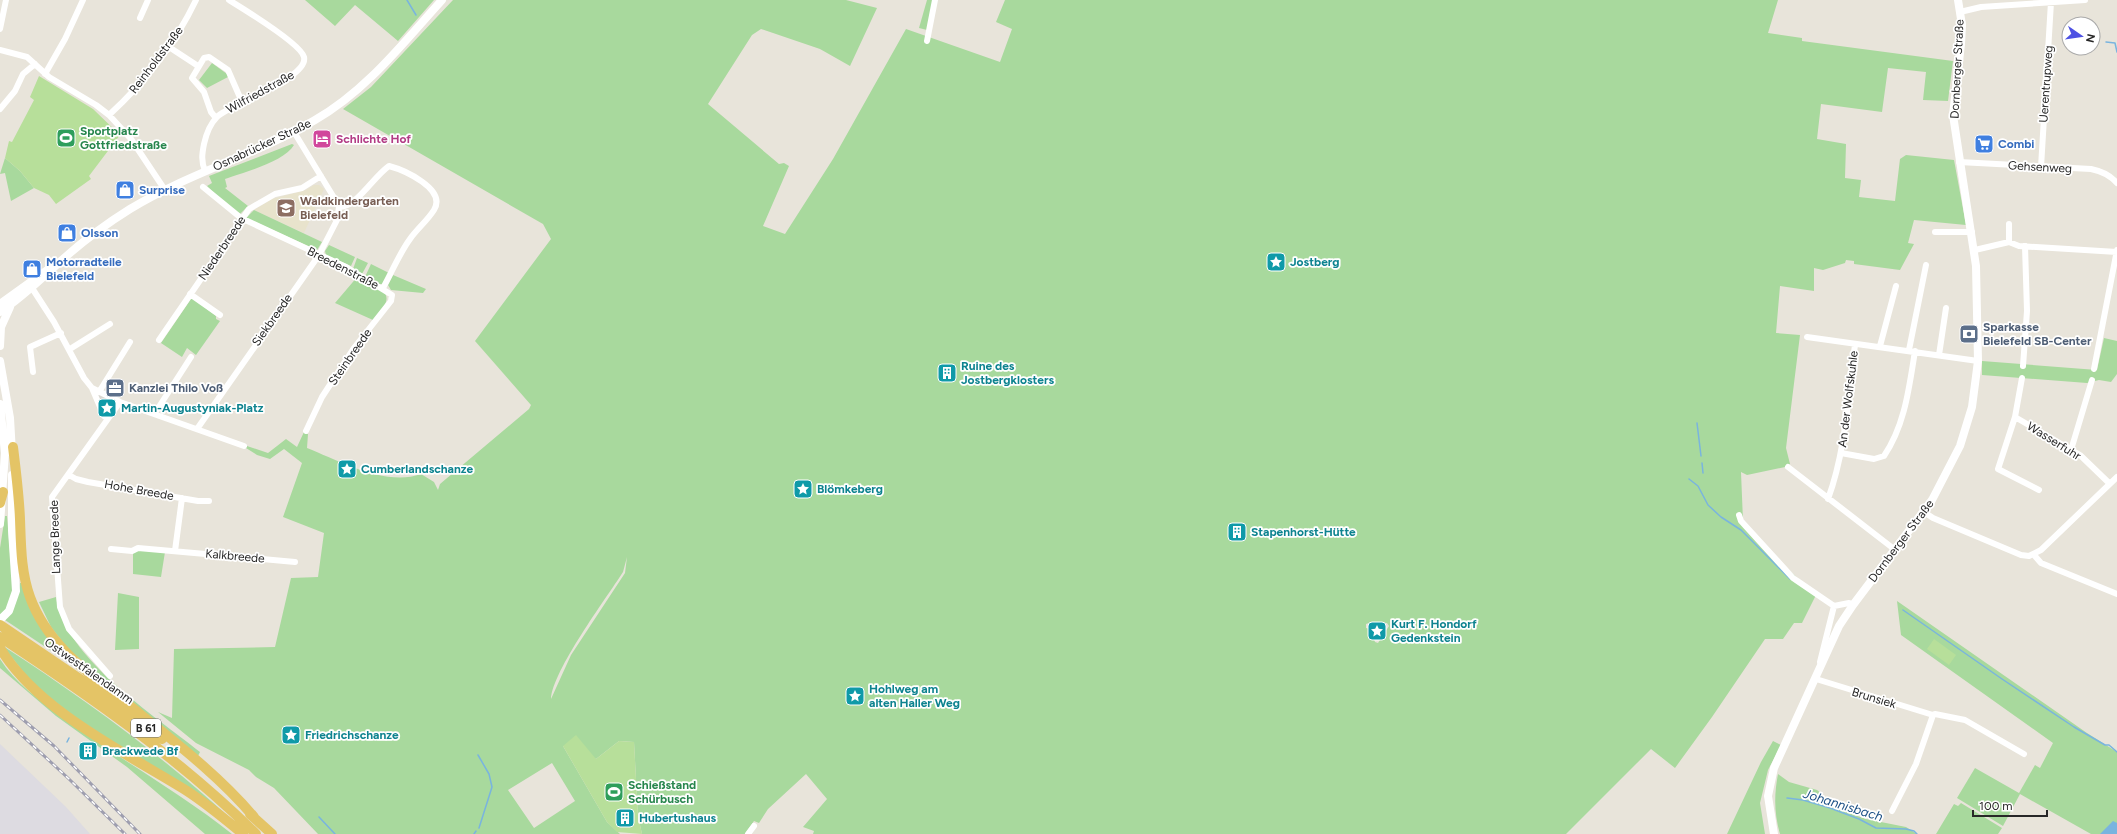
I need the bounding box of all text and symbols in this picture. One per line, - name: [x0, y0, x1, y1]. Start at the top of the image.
- north arrow: [2061, 16, 2101, 56]
- street label: Dornberger Straße: [1947, 18, 1967, 119]
- street label: Reinholdstraße: [126, 23, 186, 96]
- text: N: [2083, 33, 2098, 44]
- street label: Uerentrupweg: [2036, 45, 2056, 123]
- street label: Wilfriedstraße: [224, 67, 297, 116]
- street label: Osnabrücker Straße: [211, 116, 314, 174]
- place label: Sportplatz Gottfriedstraße: [80, 124, 167, 152]
- sports icon: Sportplatz Gottfriedstraße: [55, 127, 77, 149]
- hotel icon: Schlichte Hof: [311, 128, 333, 150]
- place label: Schlichte Hof: [336, 132, 411, 146]
- supermarket icon: Combi: [1973, 133, 1995, 155]
- place label: Combi: [1998, 137, 2034, 151]
- street label: Gehsenweg: [2008, 158, 2072, 176]
- shop icon: Surprise: [114, 179, 136, 201]
- place label: Surprise: [139, 183, 185, 197]
- place label: Waldkindergarten Bielefeld: [300, 194, 399, 222]
- school or university icon: Waldkindergarten Bielefeld: [275, 197, 297, 219]
- street label: Niederbreede: [195, 213, 249, 283]
- shop icon: Olsson: [56, 222, 78, 244]
- place label: Olsson: [81, 226, 119, 240]
- street label: Breedenstraße: [305, 244, 381, 292]
- place icon: Jostberg: [1265, 251, 1287, 273]
- place label: Motorradteile Bielefeld: [46, 255, 122, 283]
- place label: Jostberg: [1290, 255, 1340, 269]
- shop icon: Motorradteile Bielefeld: [21, 258, 43, 280]
- street label: Siekbreede: [249, 291, 295, 349]
- place label: Sparkasse Bielefeld SB-Center: [1983, 320, 2092, 348]
- bank icon: Sparkasse Bielefeld SB-Center: [1958, 323, 1980, 345]
- street label: Steinbreede: [325, 326, 375, 388]
- street label: An der Wolfskuhle: [1835, 349, 1861, 448]
- place label: Ruine des Jostbergklosters: [961, 359, 1054, 387]
- building icon: Ruine des Jostbergklosters: [936, 362, 958, 384]
- office icon: Kanzlei Thilo Voß: [104, 377, 126, 399]
- place label: Kanzlei Thilo Voß: [129, 381, 223, 395]
- place icon: Martin-Augustyniak-Platz: [96, 397, 118, 419]
- place label: Martin-Augustyniak-Platz: [121, 401, 264, 415]
- street label: Wasserfuhr: [2024, 419, 2084, 463]
- place icon: Cumberlandschanze: [336, 458, 358, 480]
- place label: Cumberlandschanze: [361, 462, 474, 476]
- street label: Hohe Breede: [103, 477, 175, 503]
- place icon: Blömkeberg: [792, 478, 814, 500]
- place label: Blömkeberg: [817, 482, 883, 496]
- street label: Dornberger Straße: [1865, 497, 1937, 585]
- street label: Lange Breede: [47, 499, 63, 574]
- building icon: Stapenhorst-Hütte: [1226, 521, 1248, 543]
- place label: Stapenhorst-Hütte: [1251, 525, 1356, 539]
- street label: Kalkbreede: [205, 546, 266, 566]
- place label: Kurt F. Hondorf Gedenkstein: [1391, 617, 1477, 645]
- place icon: Kurt F. Hondorf Gedenkstein: [1366, 620, 1388, 642]
- street label: Ostwestfalendamm: [42, 635, 136, 707]
- place label: Hohlweg am alten Haller Weg: [869, 682, 960, 710]
- place icon: Hohlweg am alten Haller Weg: [844, 685, 866, 707]
- street label: Brunsiek: [1850, 685, 1898, 711]
- road number: B 61: [131, 719, 161, 737]
- place icon: Friedrichschanze: [280, 724, 302, 746]
- place label: Friedrichschanze: [305, 728, 399, 742]
- building icon: Brackwede Bf: [77, 740, 99, 762]
- place label: Brackwede Bf: [102, 744, 179, 758]
- place label: Schießstand Schürbusch: [628, 778, 696, 806]
- sports icon: Schießstand Schürbusch: [603, 781, 625, 803]
- water label: Johannisbach: [1800, 785, 1885, 824]
- scale bar: [1973, 792, 2047, 818]
- text: 100 m: [1979, 799, 2013, 813]
- building icon: Hubertushaus: [614, 807, 636, 829]
- place label: Hubertushaus: [639, 811, 716, 825]

